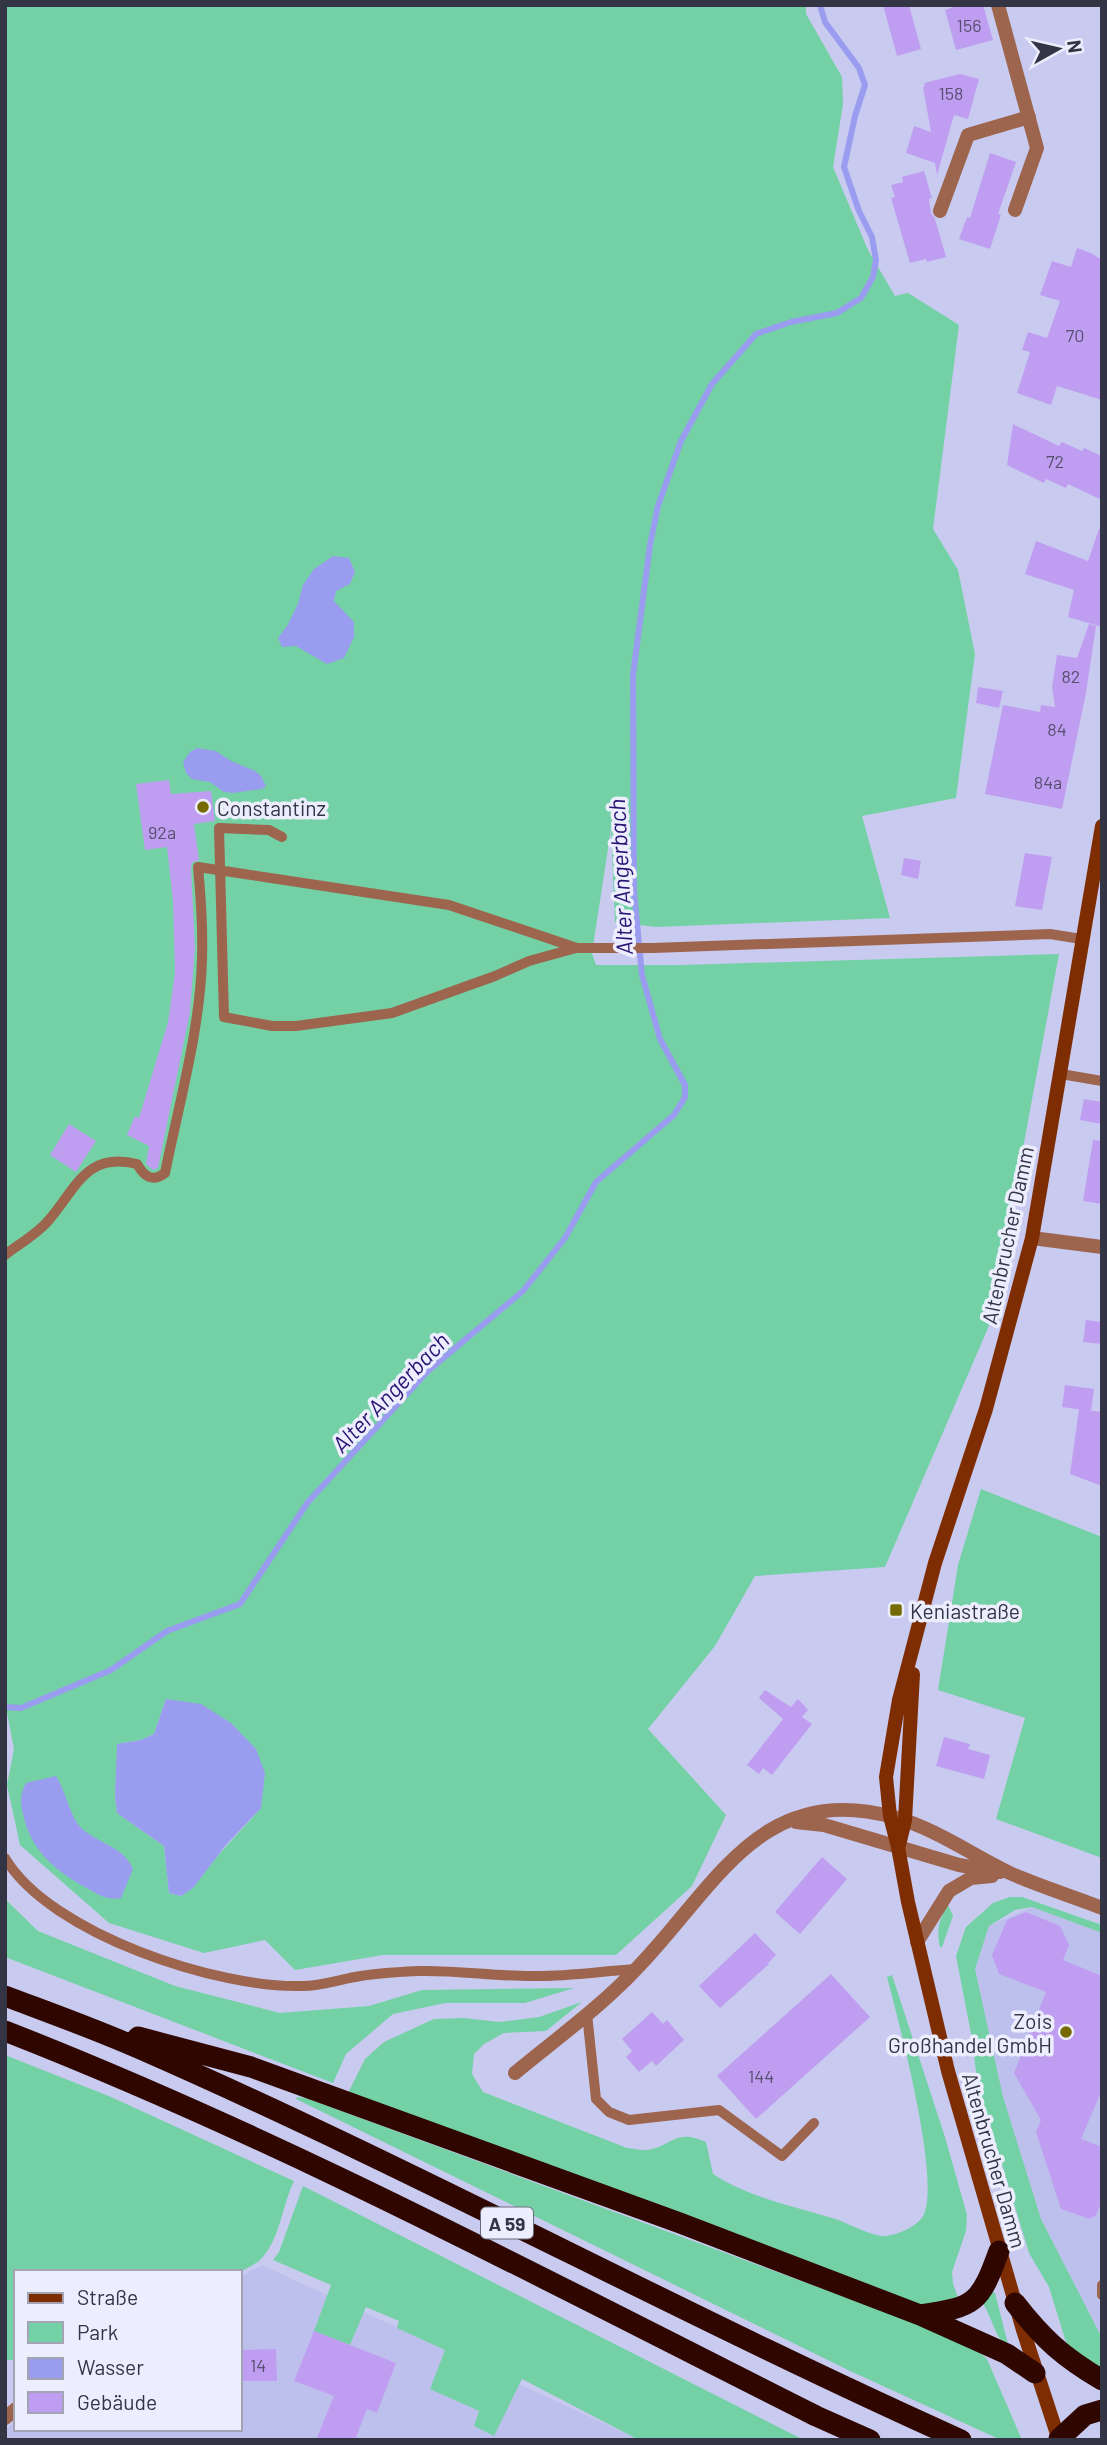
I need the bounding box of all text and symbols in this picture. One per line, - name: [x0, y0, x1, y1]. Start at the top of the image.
- house number: 156: [957, 14, 981, 36]
- north arrow: [1023, 14, 1093, 84]
- text: N: [1063, 39, 1088, 54]
- house number: 158: [939, 82, 963, 104]
- house number: 70: [1066, 324, 1084, 346]
- house number: 72: [1046, 450, 1064, 472]
- house number: 82: [1061, 665, 1081, 687]
- house number: 84: [1047, 718, 1067, 740]
- house number: 84a: [1034, 771, 1062, 793]
- place label: Constantinz: [217, 795, 326, 820]
- water label: Alter Angerbach: [602, 798, 638, 956]
- marker: Constantinz: [195, 799, 211, 815]
- house number: 92a: [148, 821, 176, 843]
- street label: Altenbrucher Damm: [976, 1144, 1038, 1326]
- water label: Alter Angerbach: [326, 1326, 454, 1458]
- place label: Keniastraße: [910, 1598, 1020, 1623]
- marker: Keniastraße: [888, 1602, 904, 1618]
- place label: Zois Großhandel GmbH: [888, 2008, 1052, 2057]
- marker: Zois Großhandel GmbH: [1058, 2024, 1074, 2040]
- house number: 144: [748, 2065, 774, 2087]
- street label: Altenbrucher Damm: [958, 2069, 1032, 2251]
- road number: A 59: [481, 2208, 533, 2238]
- legend: [14, 2270, 242, 2431]
- text: Straße: [77, 2284, 138, 2309]
- text: Park: [77, 2319, 118, 2344]
- text: Wasser: [77, 2354, 144, 2379]
- house number: 14: [250, 2354, 266, 2376]
- text: Gebäude: [77, 2389, 157, 2414]

